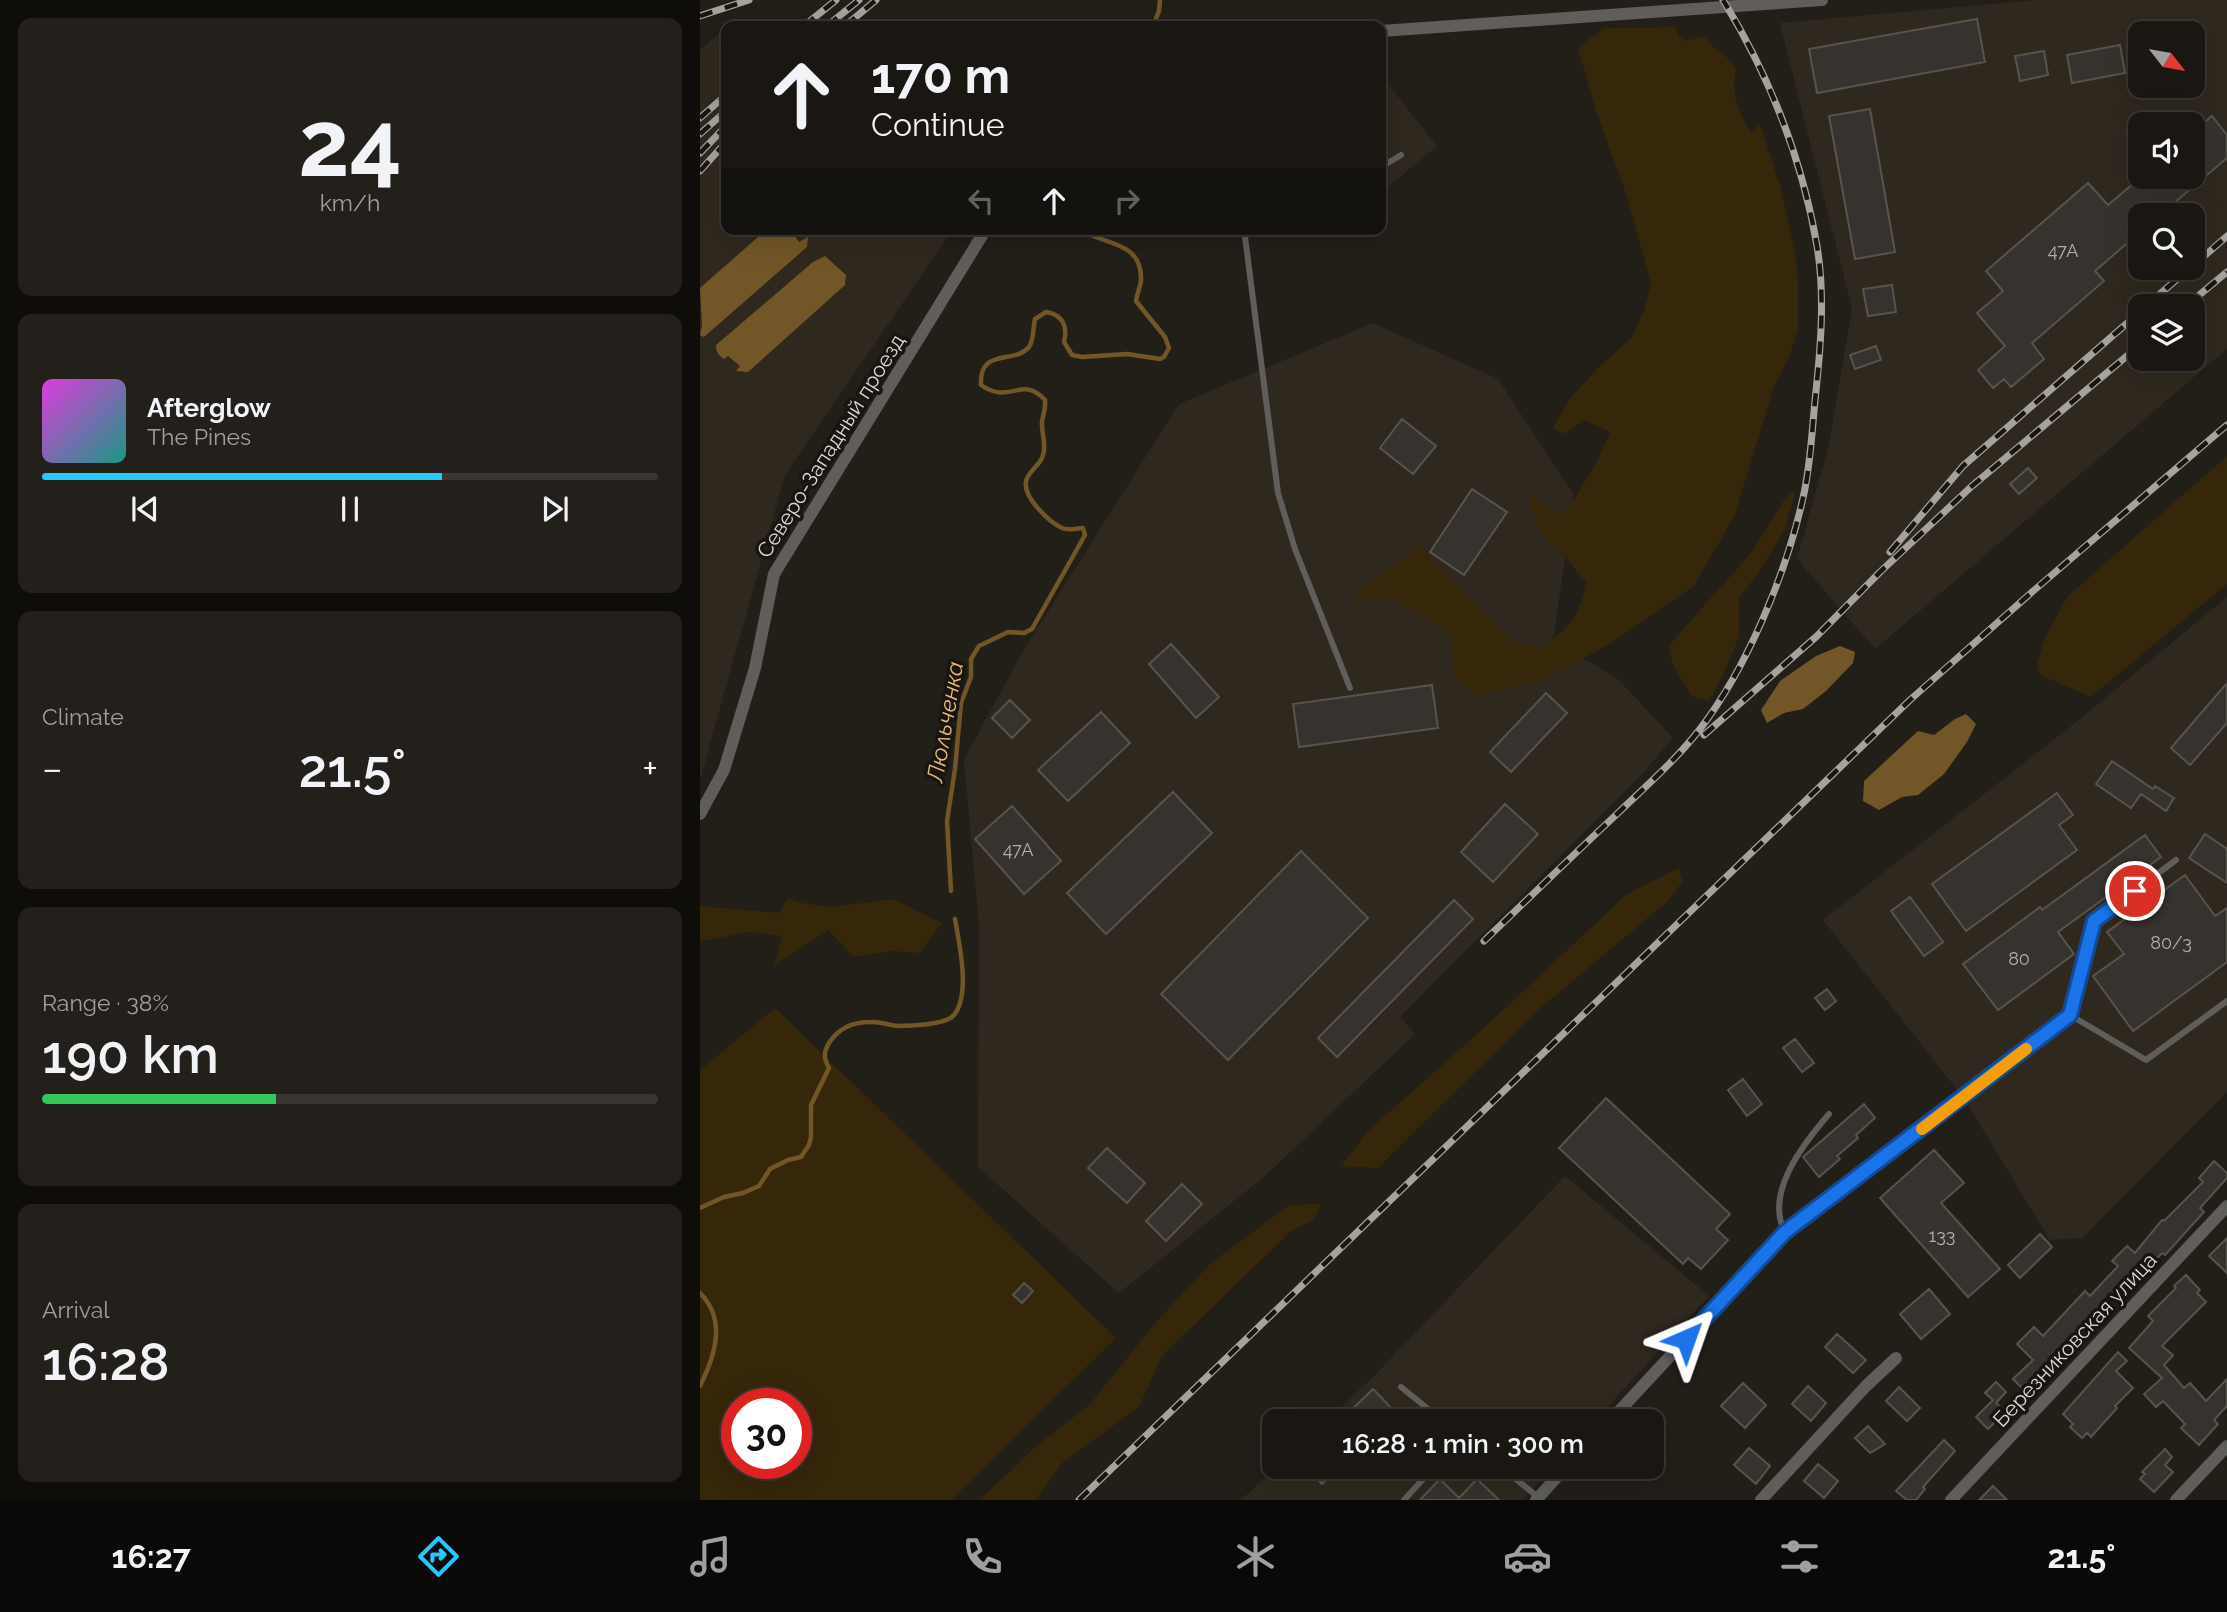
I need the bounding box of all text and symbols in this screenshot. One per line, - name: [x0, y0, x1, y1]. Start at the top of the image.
- north arrow: [2128, 21, 2205, 98]
- map controls: [2128, 21, 2205, 371]
- text: 170 m: [871, 47, 1010, 104]
- icon: ahead: [756, 49, 847, 140]
- text: 24: [298, 90, 402, 197]
- text: Continue: [871, 106, 1005, 143]
- button: sound: [2128, 112, 2205, 189]
- icon: left: [962, 182, 1000, 220]
- icon: ahead: [1035, 182, 1073, 220]
- icon: right: [1108, 182, 1146, 220]
- text: km/h: [320, 189, 380, 216]
- button: search: [2128, 203, 2205, 280]
- house number: 47А: [2048, 240, 2078, 261]
- button: layers: [2128, 294, 2205, 371]
- street label: Северо-Западный проезд: [751, 329, 910, 562]
- text: Afterglow: [147, 393, 271, 423]
- text: The Pines: [147, 423, 251, 450]
- icon: previous: [126, 490, 164, 528]
- icon: pause: [331, 490, 369, 528]
- icon: next: [536, 490, 574, 528]
- water label: Люльченка: [920, 659, 968, 786]
- text: Climate: [42, 703, 124, 730]
- text: 21.5°: [299, 738, 406, 799]
- text: −: [42, 746, 62, 791]
- text: +: [642, 746, 658, 791]
- house number: 47А: [1003, 839, 1033, 860]
- pin: [2105, 861, 2165, 921]
- icon: arrive: [2116, 872, 2154, 910]
- house number: 80/3: [2150, 932, 2192, 953]
- house number: 80: [2008, 948, 2030, 969]
- text: Range · 38%: [42, 989, 169, 1016]
- text: 190 km: [42, 1024, 219, 1085]
- house number: 133: [1929, 1225, 1955, 1246]
- street label: Березниковская улица: [1988, 1248, 2162, 1432]
- text: Arrival: [42, 1296, 109, 1323]
- position arrow: [1649, 1302, 1723, 1376]
- text: 16:28: [42, 1331, 169, 1392]
- speed limit sign: 30: [721, 1388, 812, 1479]
- text: 16:28 · 1 min · 300 m: [1342, 1429, 1584, 1459]
- icon: directions: [414, 1532, 463, 1581]
- icon: music: [686, 1532, 735, 1581]
- icon: phone: [958, 1532, 1007, 1581]
- icon: climate: [1231, 1532, 1280, 1581]
- icon: car: [1503, 1532, 1552, 1581]
- icon: filters: [1775, 1532, 1824, 1581]
- text: 16:27: [112, 1538, 191, 1575]
- text: 21.5°: [2047, 1538, 2115, 1575]

